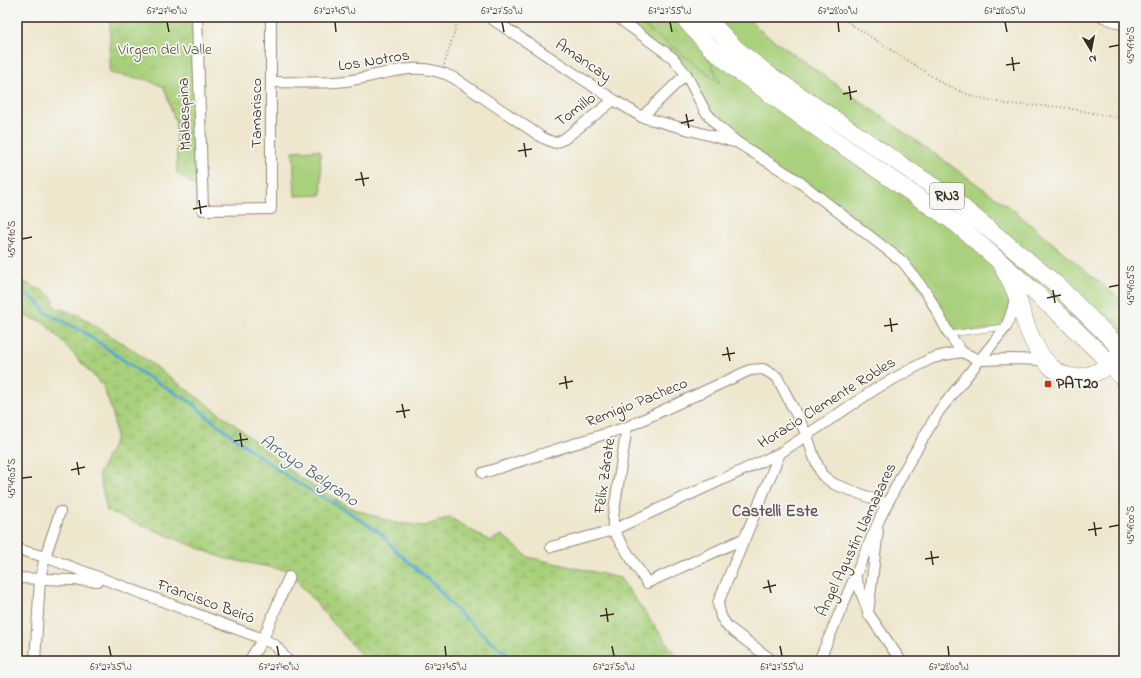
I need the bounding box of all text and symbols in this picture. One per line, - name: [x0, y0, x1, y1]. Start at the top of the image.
- text: 67°27'40"W: [147, 4, 187, 19]
- text: 67°27'45"W: [314, 4, 356, 19]
- text: 67°27'50"W: [481, 4, 523, 19]
- text: 67°27'55"W: [649, 4, 692, 19]
- text: 67°28'00"W: [818, 4, 858, 19]
- text: 67°28'05"W: [984, 4, 1026, 19]
- text: 45°49'10"S: [1124, 26, 1139, 63]
- north arrow: [1071, 30, 1111, 70]
- street label: Amancay: [550, 33, 616, 89]
- park label: Virgen del Valle: [117, 38, 213, 62]
- street label: Los Notros: [336, 43, 412, 79]
- text: N: [1088, 50, 1098, 67]
- street label: Malaespina: [172, 77, 198, 151]
- street label: Tamarisco: [245, 78, 269, 148]
- street label: Tomillo: [550, 87, 602, 133]
- road number: RN3: [930, 183, 964, 209]
- text: 45°49'10"S: [5, 220, 20, 257]
- text: 45°49'05"S: [1124, 265, 1139, 305]
- street label: Horacio Clemente Robles: [753, 351, 901, 455]
- street label: Remigio Pacheco: [582, 372, 692, 434]
- place label: PAT20: [1056, 372, 1098, 396]
- marker: PAT20: [1043, 379, 1053, 389]
- water label: Arroyo Belgrano: [254, 429, 364, 515]
- street label: Félix Zárate: [588, 436, 622, 516]
- text: 45°49'05"S: [5, 458, 20, 498]
- street label: Ángel Agustín Llamazares: [811, 459, 903, 621]
- district label: Castelli Este: [732, 499, 819, 524]
- text: 45°49'00"S: [1124, 505, 1139, 544]
- street label: Francisco Beiró: [153, 573, 258, 631]
- text: 67°27'35"W: [90, 660, 132, 675]
- text: 67°27'40"W: [259, 660, 299, 675]
- text: 67°27'45"W: [425, 660, 467, 675]
- text: 67°27'50"W: [593, 660, 635, 675]
- text: 67°27'55"W: [761, 660, 804, 675]
- text: 67°28'00"W: [929, 660, 969, 675]

